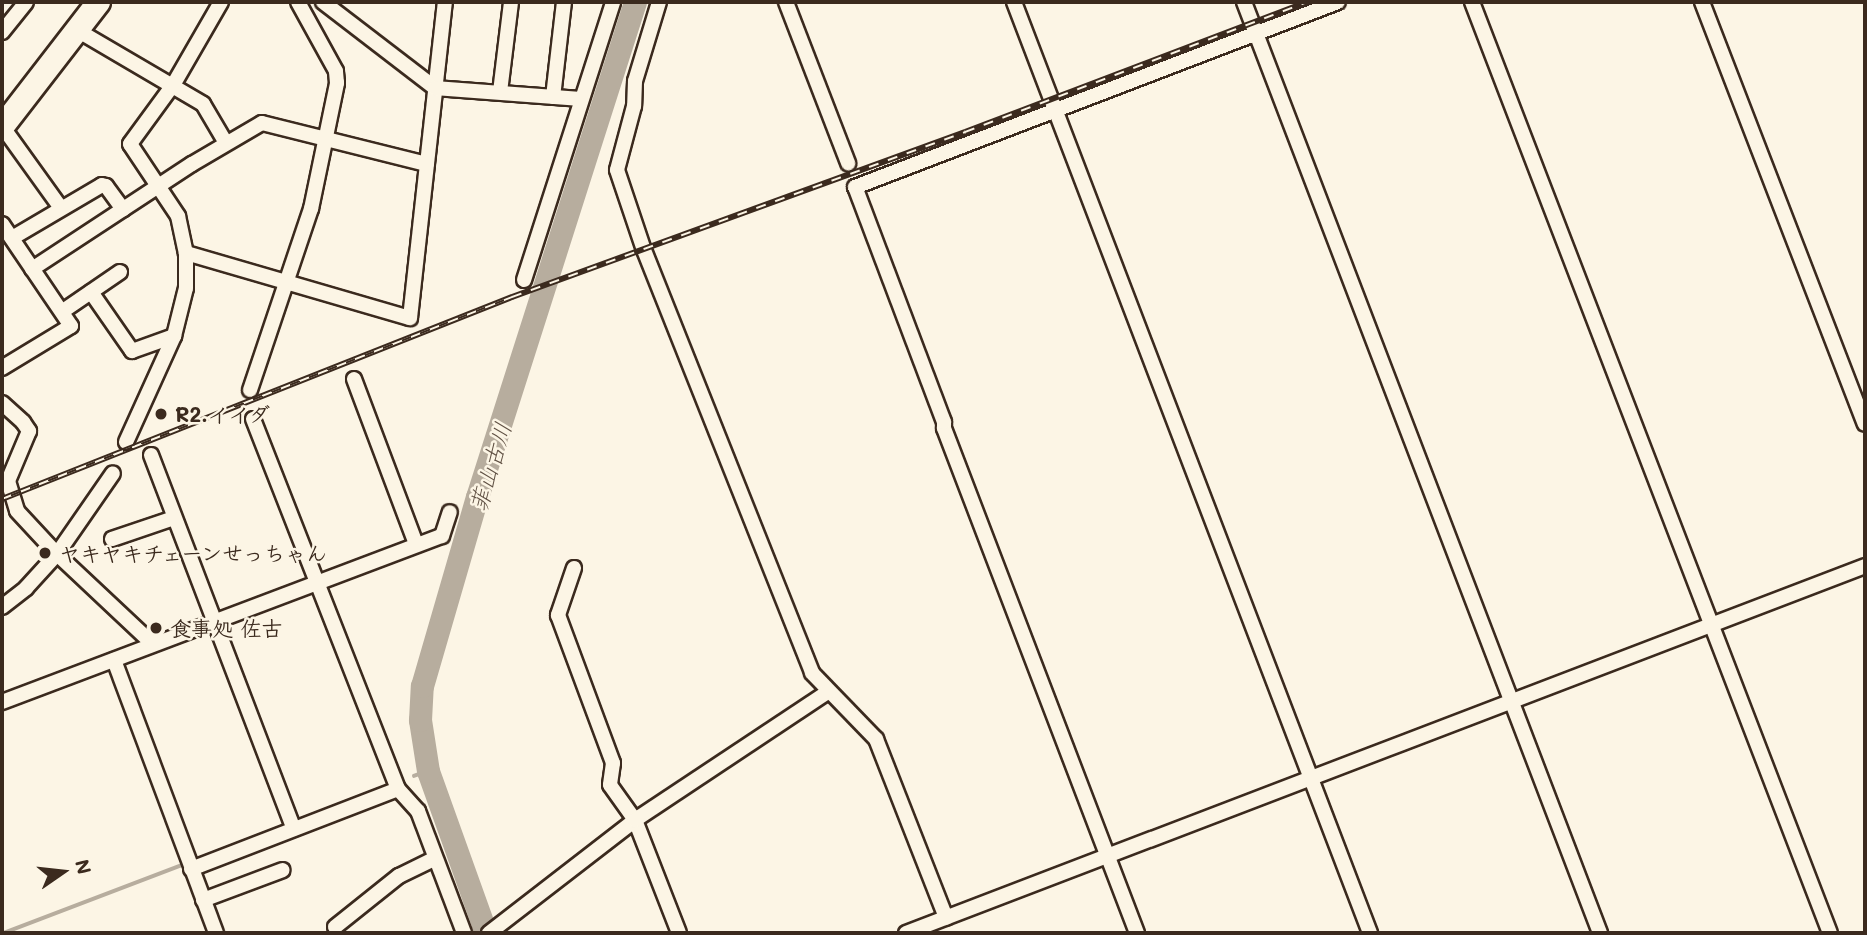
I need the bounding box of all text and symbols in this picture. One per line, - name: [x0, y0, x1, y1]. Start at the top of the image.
- place label: R2.イイダ: [175, 401, 271, 427]
- marker: R2.イイダ: [153, 406, 169, 422]
- water label: 菲山古川: [463, 419, 517, 515]
- place label: ヤキヤキチェーンせっちゃん: [59, 540, 331, 566]
- marker: ヤキヤキチェーンせっちゃん: [37, 545, 53, 561]
- place label: 食事処 佐古: [170, 615, 283, 641]
- marker: 食事処 佐古: [148, 620, 164, 636]
- north arrow: [28, 837, 98, 907]
- text: N: [70, 857, 98, 877]

